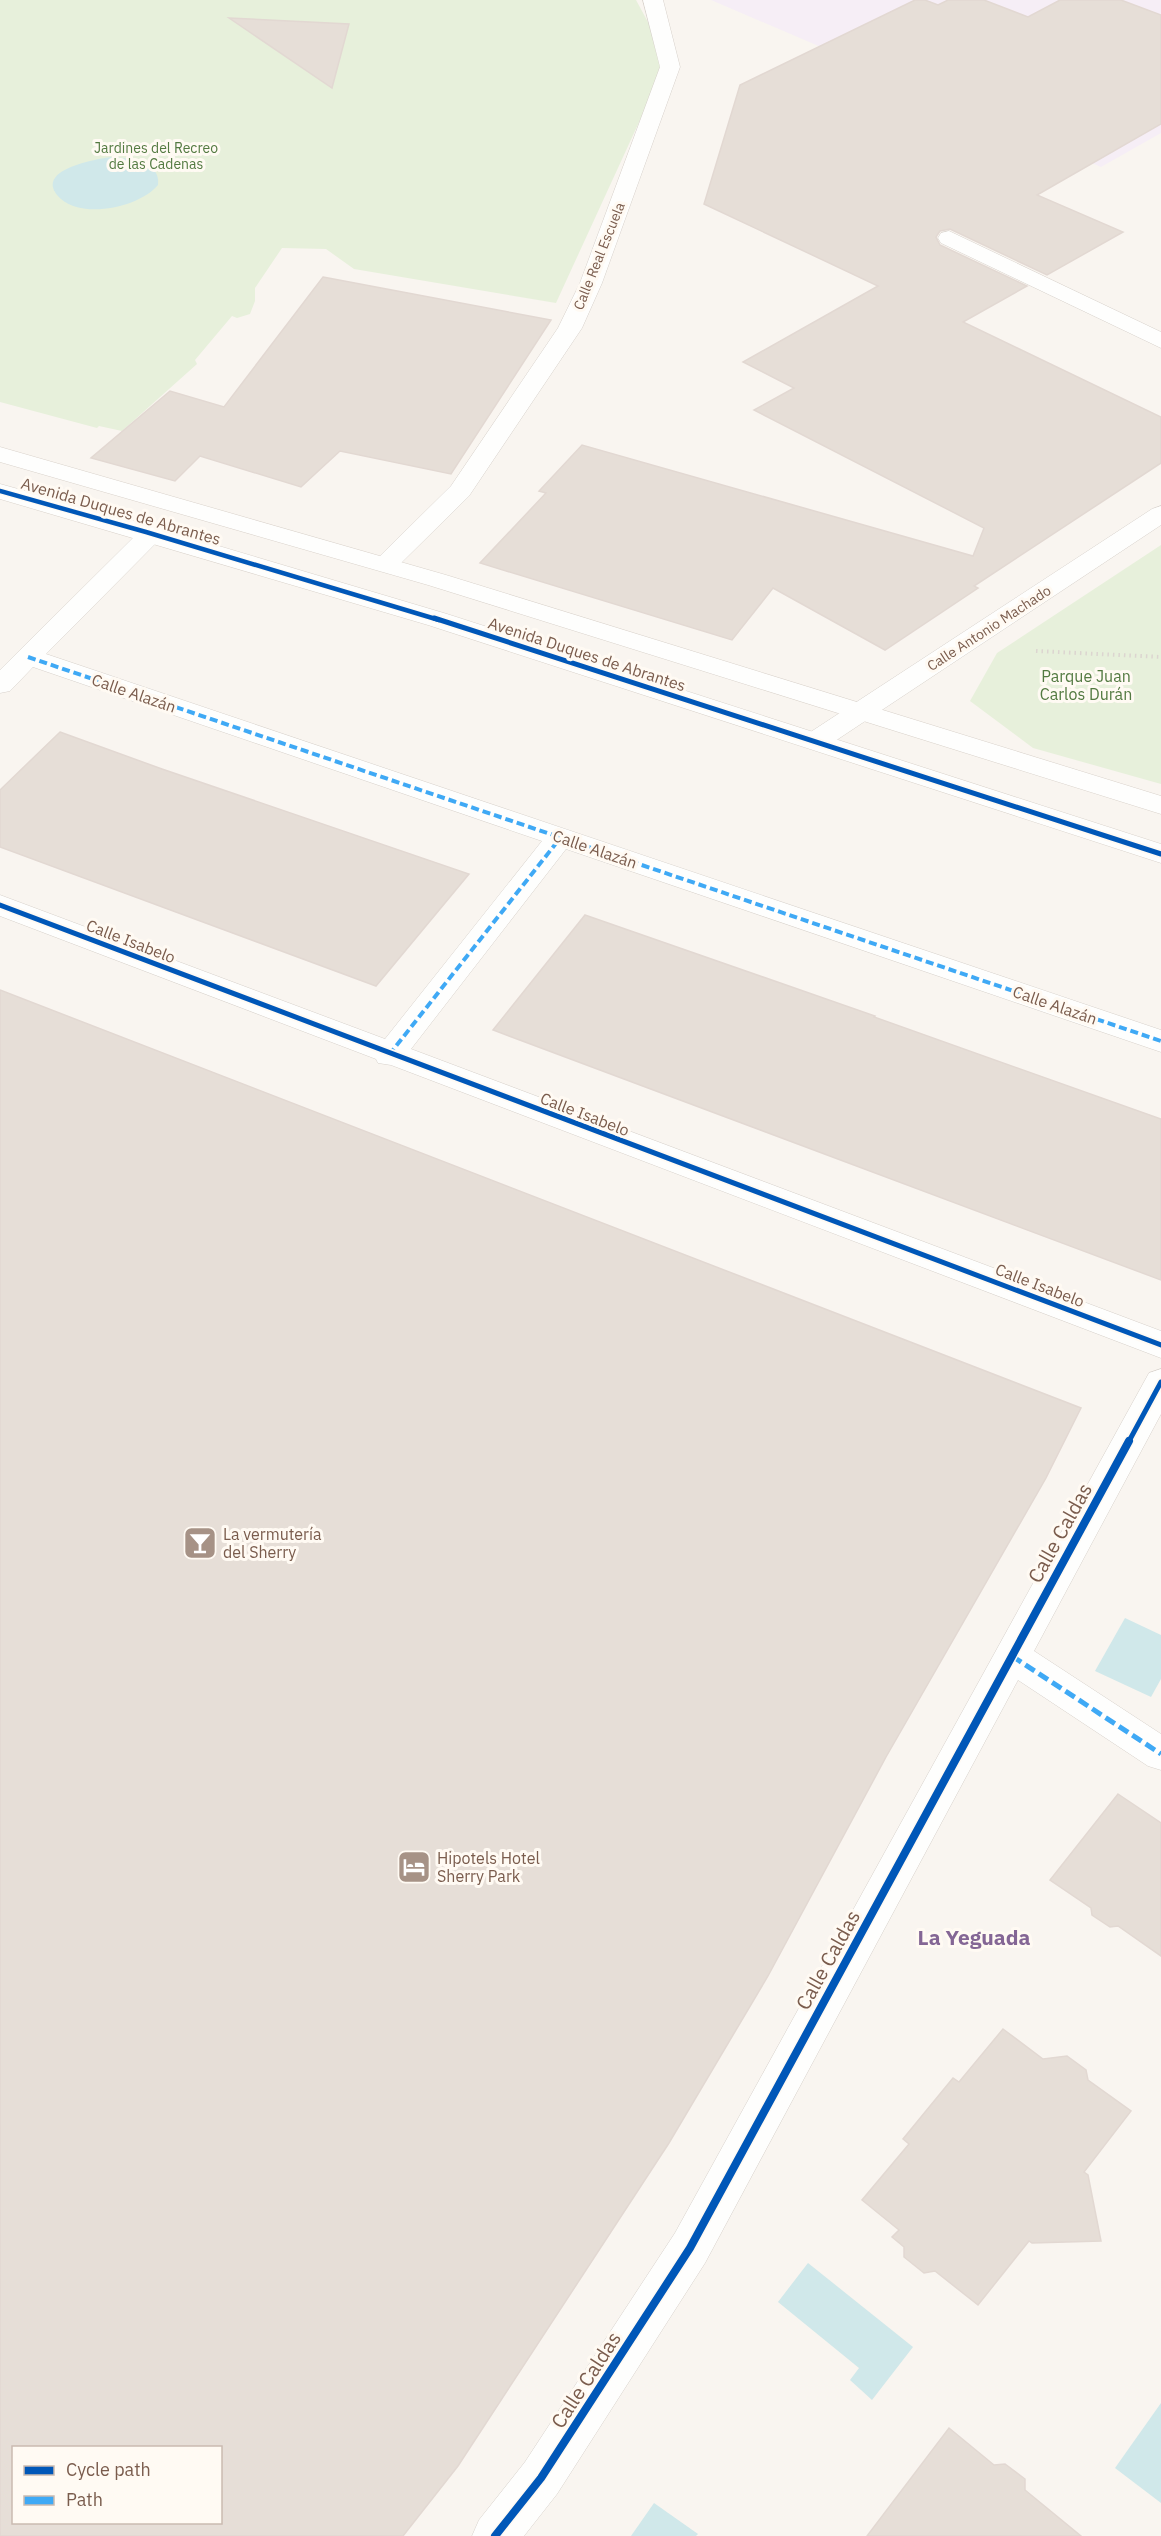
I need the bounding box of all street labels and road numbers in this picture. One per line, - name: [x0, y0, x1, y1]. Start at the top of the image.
- street label: Calle Real Escuela: [569, 199, 629, 313]
- street label: Avenida Duques de Abrantes: [19, 473, 223, 549]
- street label: Calle Antonio Machado: [924, 581, 1055, 675]
- street label: Avenida Duques de Abrantes: [486, 613, 688, 695]
- street label: Calle Alazán: [89, 669, 179, 717]
- street label: Calle Alazán: [550, 825, 640, 873]
- street label: Calle Isabelo: [84, 915, 178, 967]
- street label: Calle Alazán: [1010, 981, 1100, 1029]
- street label: Calle Isabelo: [538, 1088, 632, 1140]
- street label: Calle Isabelo: [993, 1259, 1087, 1311]
- street label: Calle Caldas: [1021, 1478, 1098, 1587]
- street label: Calle Caldas: [789, 1905, 866, 2014]
- street label: Calle Caldas: [544, 2326, 627, 2433]

